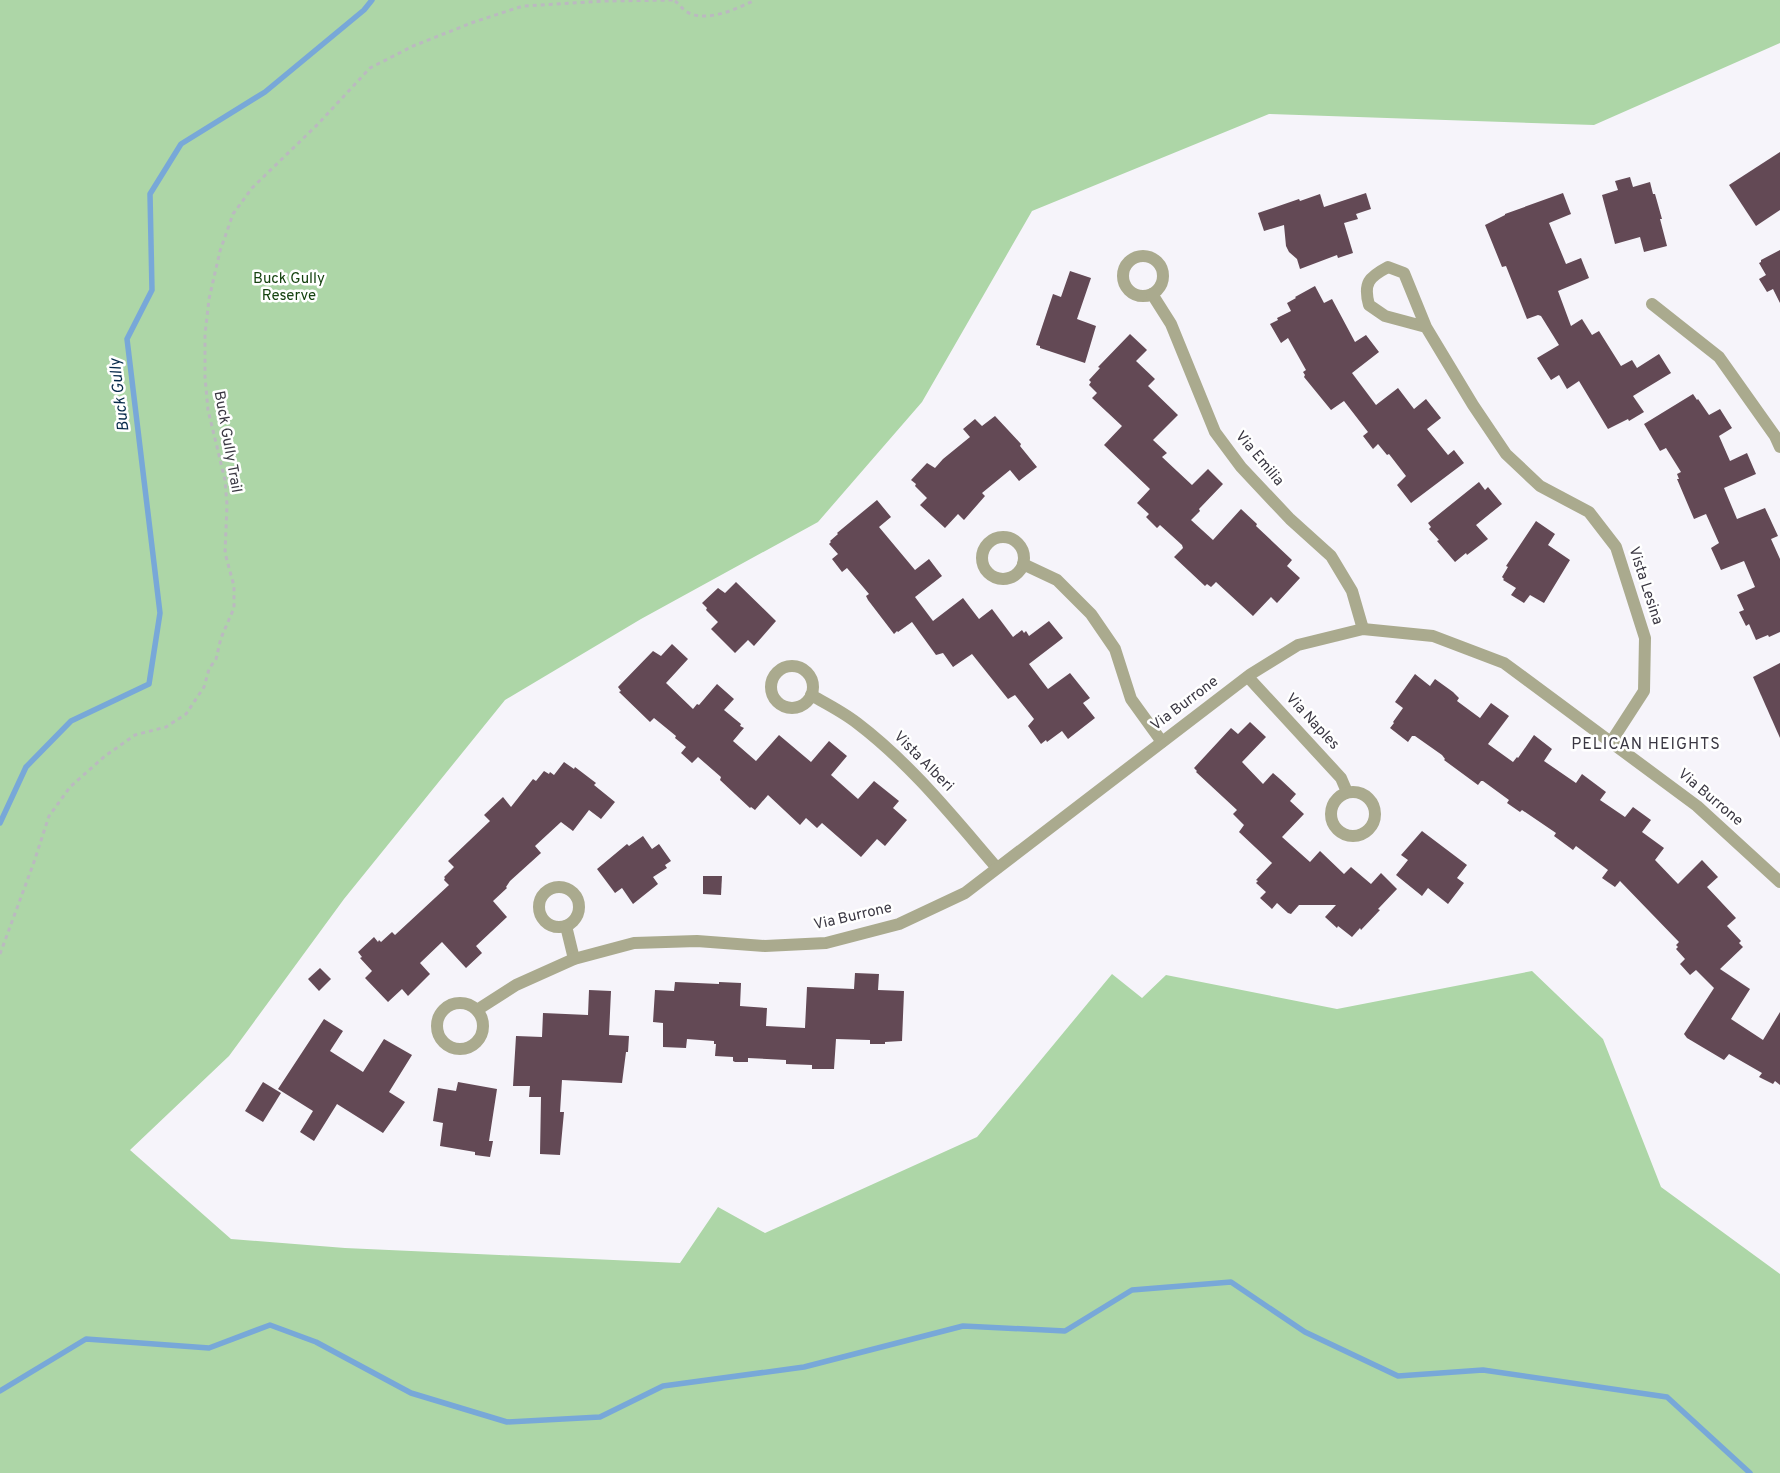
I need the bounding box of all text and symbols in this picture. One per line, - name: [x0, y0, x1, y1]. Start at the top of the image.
- park label: Buck Gully Reserve: [253, 270, 325, 306]
- water label: Buck Gully: [105, 355, 134, 433]
- street label: Buck Gully Trail: [209, 389, 245, 495]
- street label: Via Emilia: [1230, 428, 1288, 490]
- street label: Vista Lesina: [1623, 545, 1667, 627]
- street label: Via Burrone: [1147, 672, 1223, 736]
- street label: Via Naples: [1281, 690, 1343, 754]
- street label: Vista Alberi: [889, 728, 957, 796]
- district label: PELICAN HEIGHTS: [1571, 735, 1721, 755]
- street label: Via Burrone: [1673, 765, 1747, 831]
- street label: Via Burrone: [812, 899, 894, 935]

